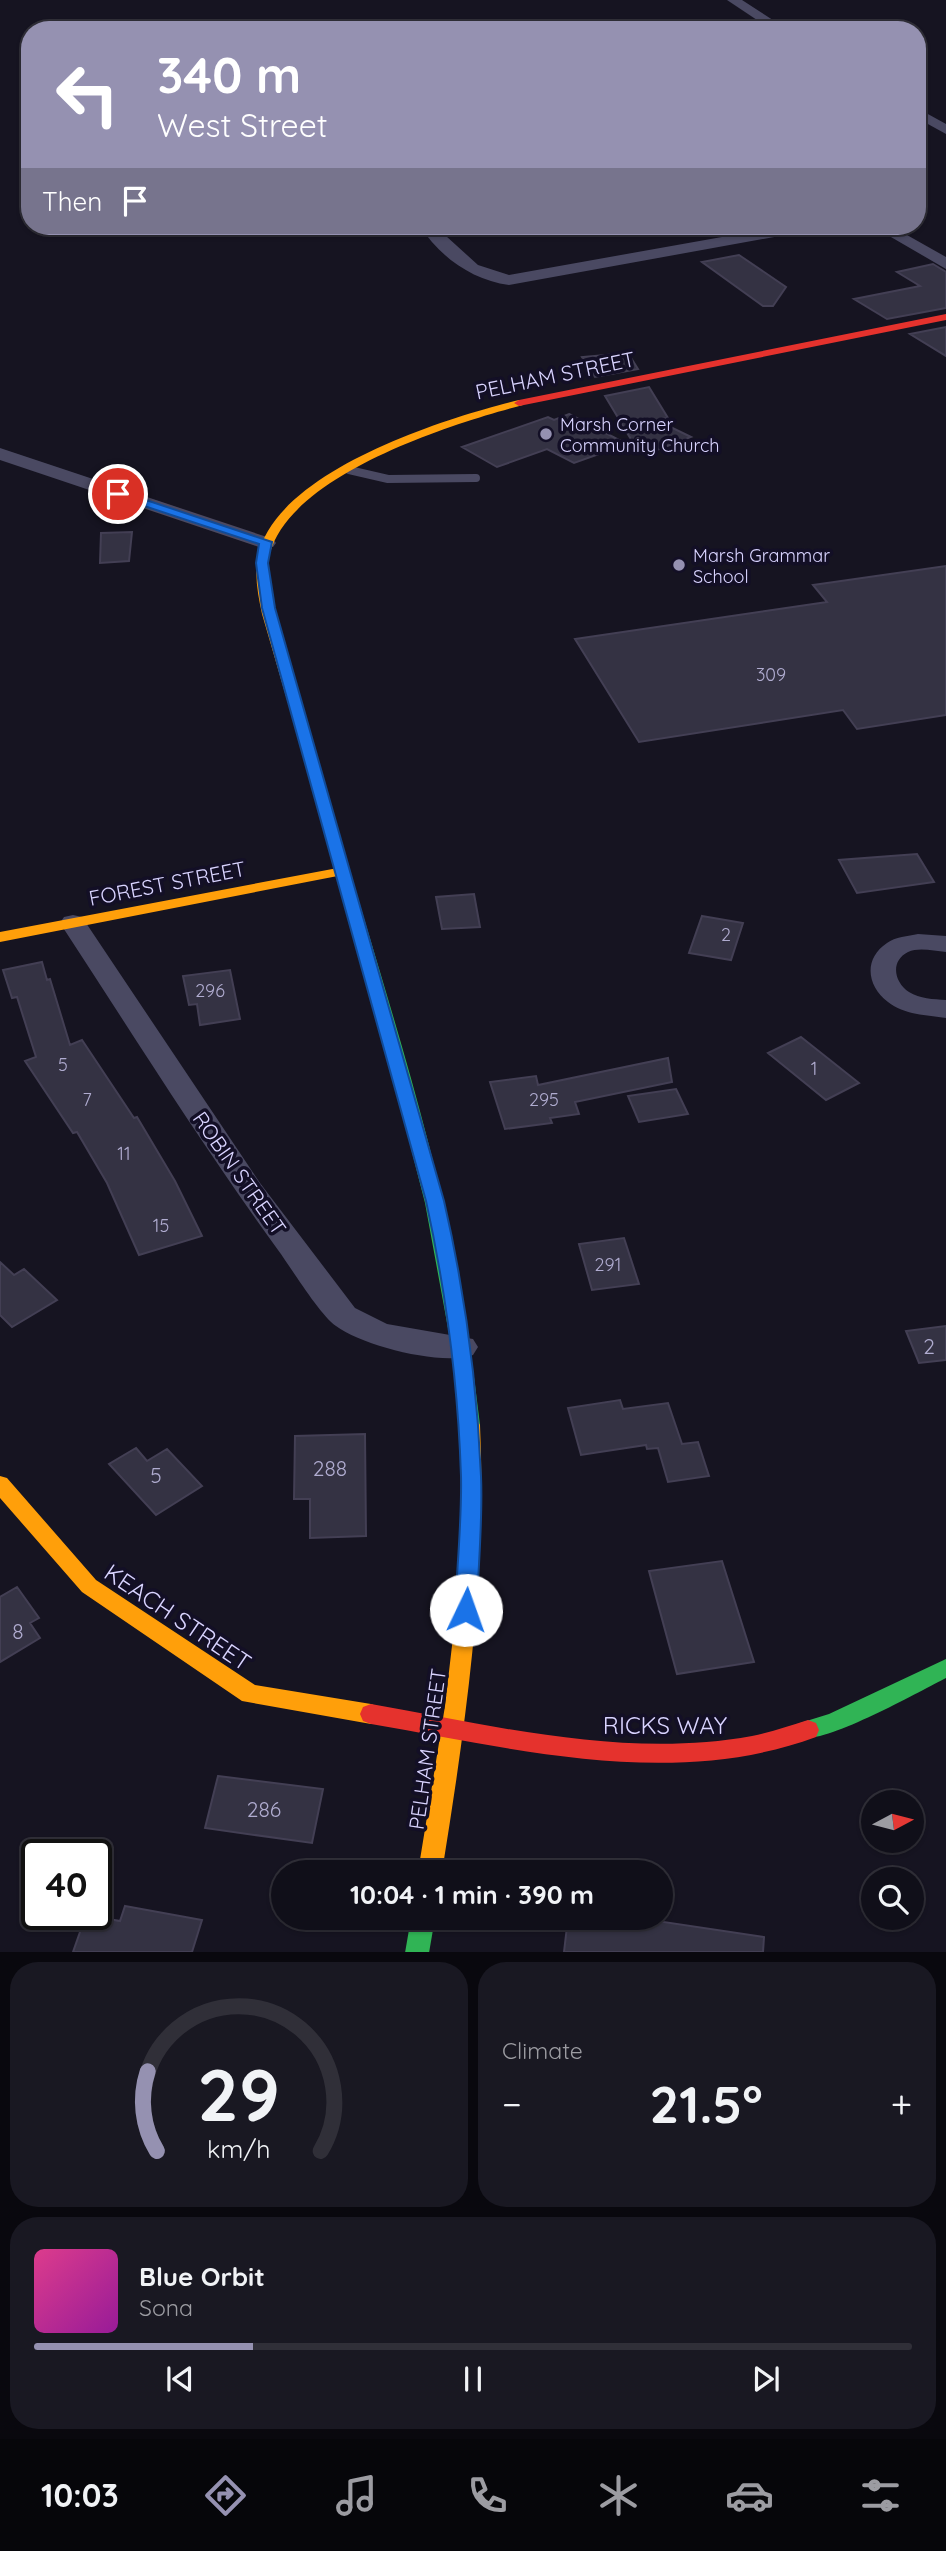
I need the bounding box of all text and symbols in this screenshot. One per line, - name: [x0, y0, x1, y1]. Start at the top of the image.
- text: 340 m: [157, 44, 301, 105]
- icon: left: [42, 49, 133, 140]
- text: West Street: [157, 105, 328, 145]
- icon: arrive: [116, 182, 154, 220]
- text: Then: [42, 185, 102, 218]
- street label: PELHAM STREET: [473, 345, 637, 405]
- place label: Marsh Corner Community Church: [560, 413, 720, 457]
- marker: Marsh Corner Community Church: [538, 426, 554, 442]
- pin: [88, 464, 148, 524]
- icon: arrive: [99, 475, 137, 513]
- place label: Marsh Grammar School: [693, 544, 830, 588]
- marker: Marsh Grammar School: [671, 557, 687, 573]
- house number: 309: [756, 663, 786, 686]
- street label: FOREST STREET: [86, 855, 248, 911]
- house number: 2: [721, 923, 731, 946]
- house number: 296: [195, 979, 225, 1002]
- house number: 5: [58, 1053, 68, 1076]
- house number: 1: [811, 1057, 817, 1080]
- house number: 7: [82, 1088, 92, 1111]
- house number: 295: [529, 1088, 559, 1111]
- street label: ROBIN STREET: [188, 1106, 292, 1240]
- house number: 11: [117, 1142, 131, 1165]
- house number: 15: [153, 1214, 169, 1237]
- house number: 291: [595, 1253, 621, 1276]
- house number: 2: [923, 1333, 935, 1359]
- house number: 288: [313, 1455, 347, 1481]
- house number: 5: [150, 1462, 162, 1488]
- street label: KEACH STREET: [99, 1557, 257, 1677]
- position arrow: [429, 1573, 503, 1647]
- house number: 8: [12, 1618, 24, 1644]
- street label: PELHAM STREET: [403, 1667, 451, 1831]
- street label: RICKS WAY: [603, 1710, 727, 1740]
- north arrow: [861, 1790, 924, 1853]
- map controls: [861, 1790, 924, 1930]
- house number: 286: [247, 1796, 281, 1822]
- speed limit sign: 40: [21, 1839, 112, 1930]
- button: search: [861, 1867, 924, 1930]
- text: 10:04 · 1 min · 390 m: [350, 1878, 594, 1911]
- text: Climate: [502, 2036, 583, 2065]
- text: 29: [198, 2048, 280, 2139]
- text: 21.5°: [650, 2071, 763, 2136]
- text: −: [502, 2080, 522, 2128]
- text: +: [891, 2080, 912, 2128]
- text: km/h: [207, 2132, 271, 2163]
- text: Blue Orbit: [139, 2260, 265, 2293]
- text: Sona: [139, 2293, 193, 2322]
- icon: previous: [161, 2360, 199, 2398]
- icon: pause: [454, 2360, 492, 2398]
- icon: next: [747, 2360, 785, 2398]
- icon: directions: [201, 2471, 250, 2520]
- icon: music: [332, 2471, 381, 2520]
- icon: phone: [463, 2471, 512, 2520]
- icon: climate: [594, 2471, 643, 2520]
- icon: car: [725, 2471, 774, 2520]
- icon: filters: [856, 2471, 905, 2520]
- text: 10:03: [41, 2475, 119, 2515]

